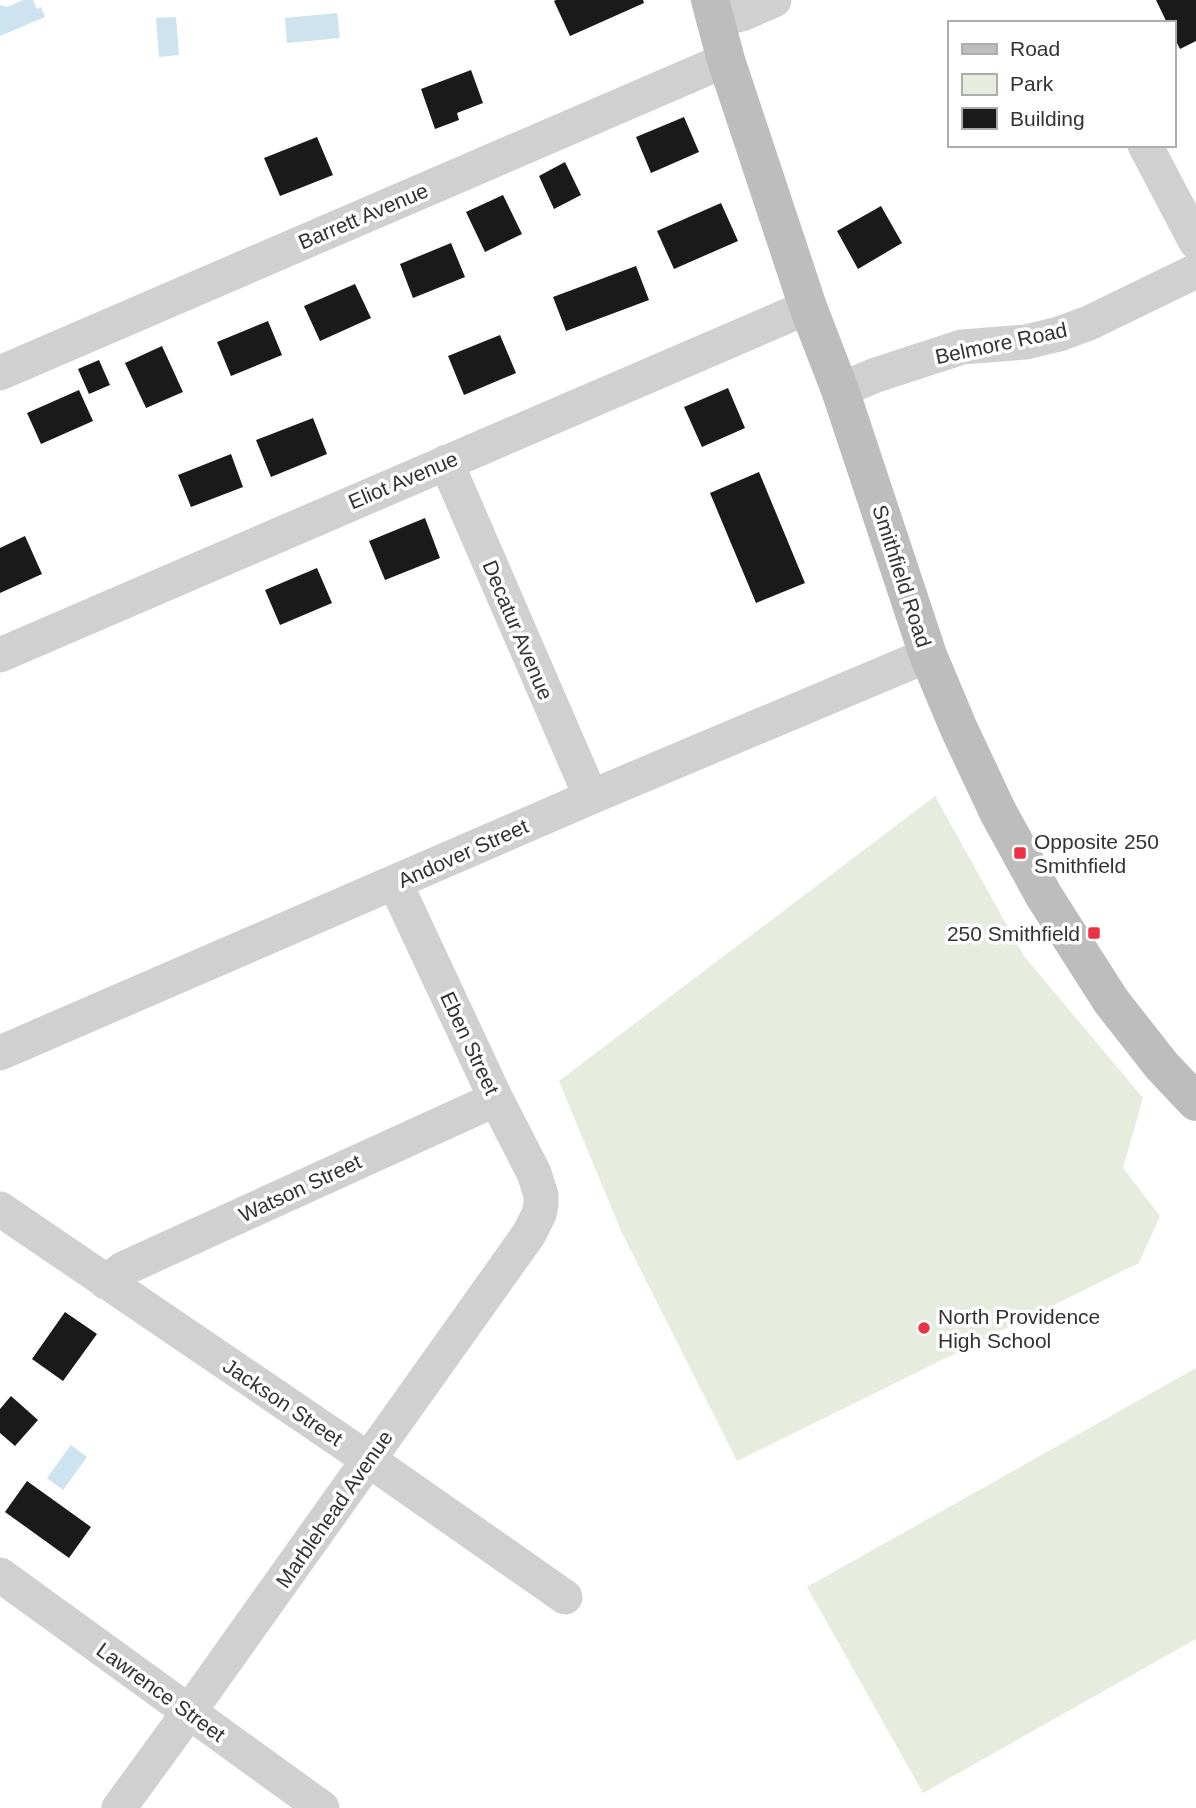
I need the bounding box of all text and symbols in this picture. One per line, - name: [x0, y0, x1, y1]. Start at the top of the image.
- legend: [948, 21, 1175, 147]
- text: Road: [1010, 37, 1060, 60]
- text: Park: [1010, 72, 1054, 95]
- text: Building: [1010, 107, 1085, 130]
- street label: Barrett Avenue: [295, 178, 431, 254]
- street label: Belmore Road: [933, 318, 1069, 368]
- street label: Eliot Avenue: [345, 447, 461, 513]
- street label: Smithfield Road: [868, 502, 936, 650]
- street label: Decatur Avenue: [478, 557, 558, 703]
- street label: Andover Street: [394, 814, 532, 892]
- place label: Opposite 250 Smithfield: [1034, 830, 1159, 877]
- marker: Opposite 250 Smithfield: [1012, 845, 1028, 861]
- place label: 250 Smithfield: [947, 922, 1080, 945]
- marker: 250 Smithfield: [1086, 925, 1102, 941]
- street label: Eben Street: [436, 988, 504, 1098]
- street label: Watson Street: [235, 1150, 365, 1226]
- place label: North Providence High School: [938, 1305, 1100, 1352]
- marker: North Providence High School: [916, 1320, 932, 1336]
- street label: Jackson Street: [219, 1354, 347, 1450]
- street label: Marblehead Avenue: [271, 1426, 397, 1592]
- street label: Lawrence Street: [92, 1638, 230, 1746]

